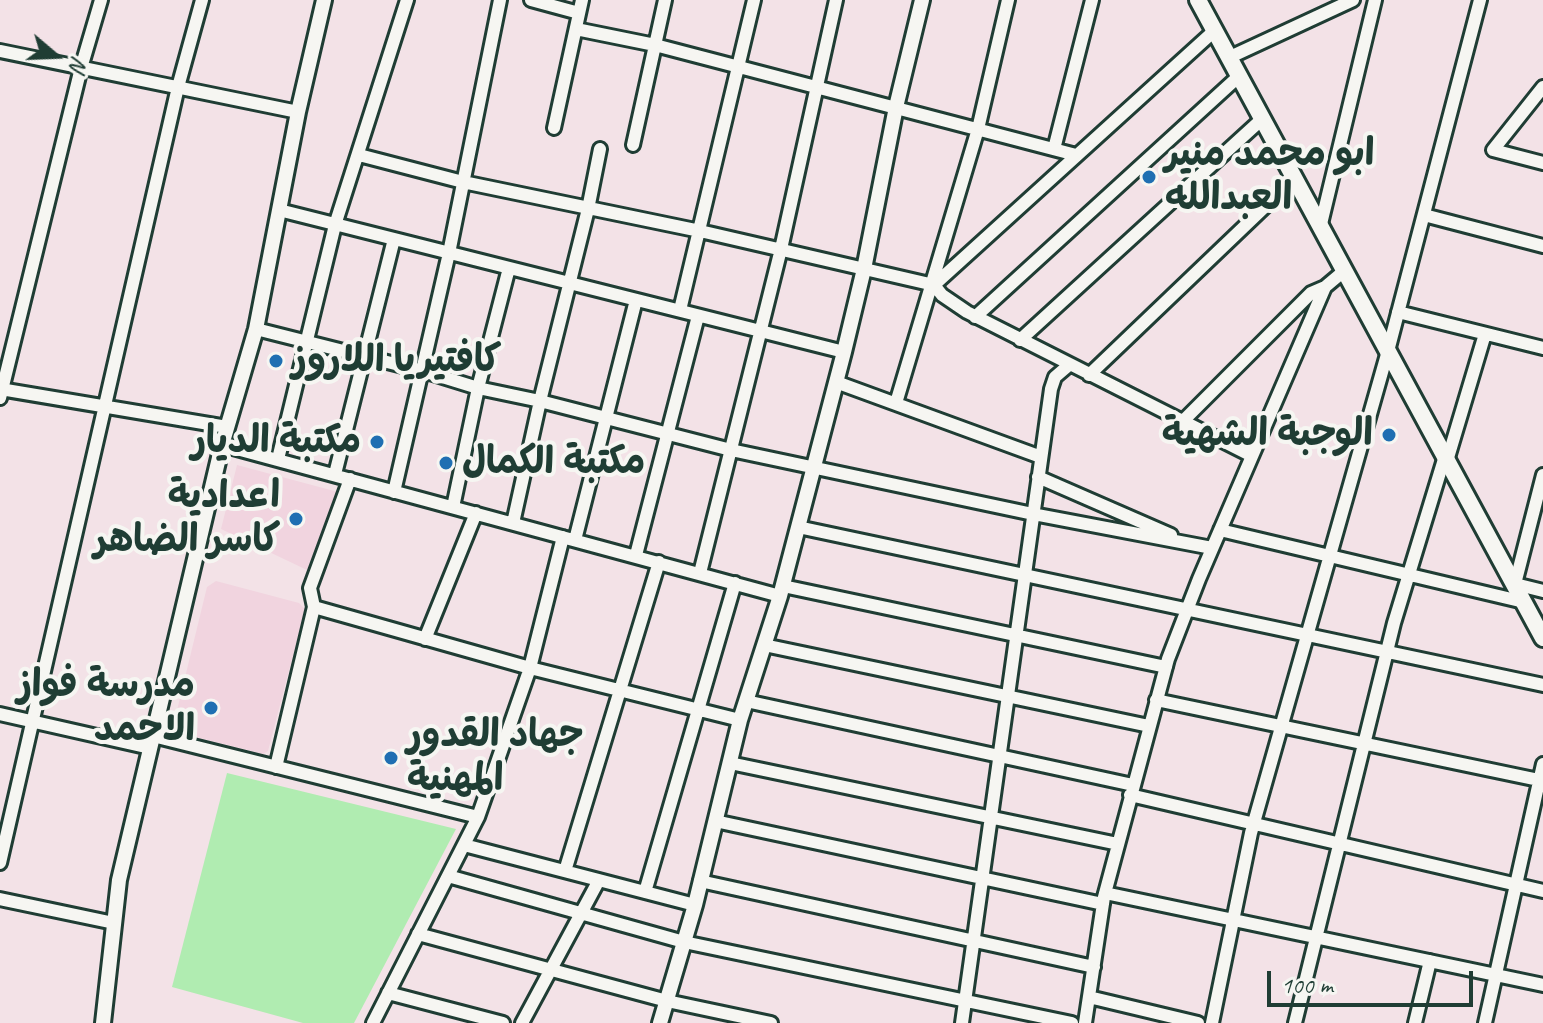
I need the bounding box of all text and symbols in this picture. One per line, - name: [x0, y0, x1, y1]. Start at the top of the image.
- north arrow: [16, 16, 96, 96]
- text: N: [63, 53, 94, 75]
- place label: ابو محمد منير العبدالله: [1165, 132, 1374, 222]
- marker: ابو محمد منير العبدالله: [1140, 168, 1158, 186]
- place label: كافتيريا اللاروز: [292, 338, 501, 384]
- marker: كافتيريا اللاروز: [267, 352, 285, 370]
- place label: الوجبة الشهية: [1162, 412, 1373, 458]
- place label: مكتبة الديار: [191, 419, 361, 465]
- marker: الوجبة الشهية: [1380, 426, 1398, 444]
- marker: مكتبة الديار: [368, 433, 386, 451]
- place label: مكتبة الكمال: [462, 440, 645, 486]
- marker: مكتبة الكمال: [437, 454, 455, 472]
- place label: اعدادية كاسر الضاهر: [94, 474, 280, 564]
- marker: اعدادية كاسر الضاهر: [287, 510, 305, 528]
- place label: مدرسة فواز الاحمد: [17, 663, 195, 752]
- marker: مدرسة فواز الاحمد: [202, 699, 220, 717]
- place label: جهاد القدور المهنية: [407, 713, 584, 802]
- marker: جهاد القدور المهنية: [382, 749, 400, 767]
- scale bar: [1271, 955, 1477, 1005]
- text: 100 m: [1281, 970, 1333, 1000]

